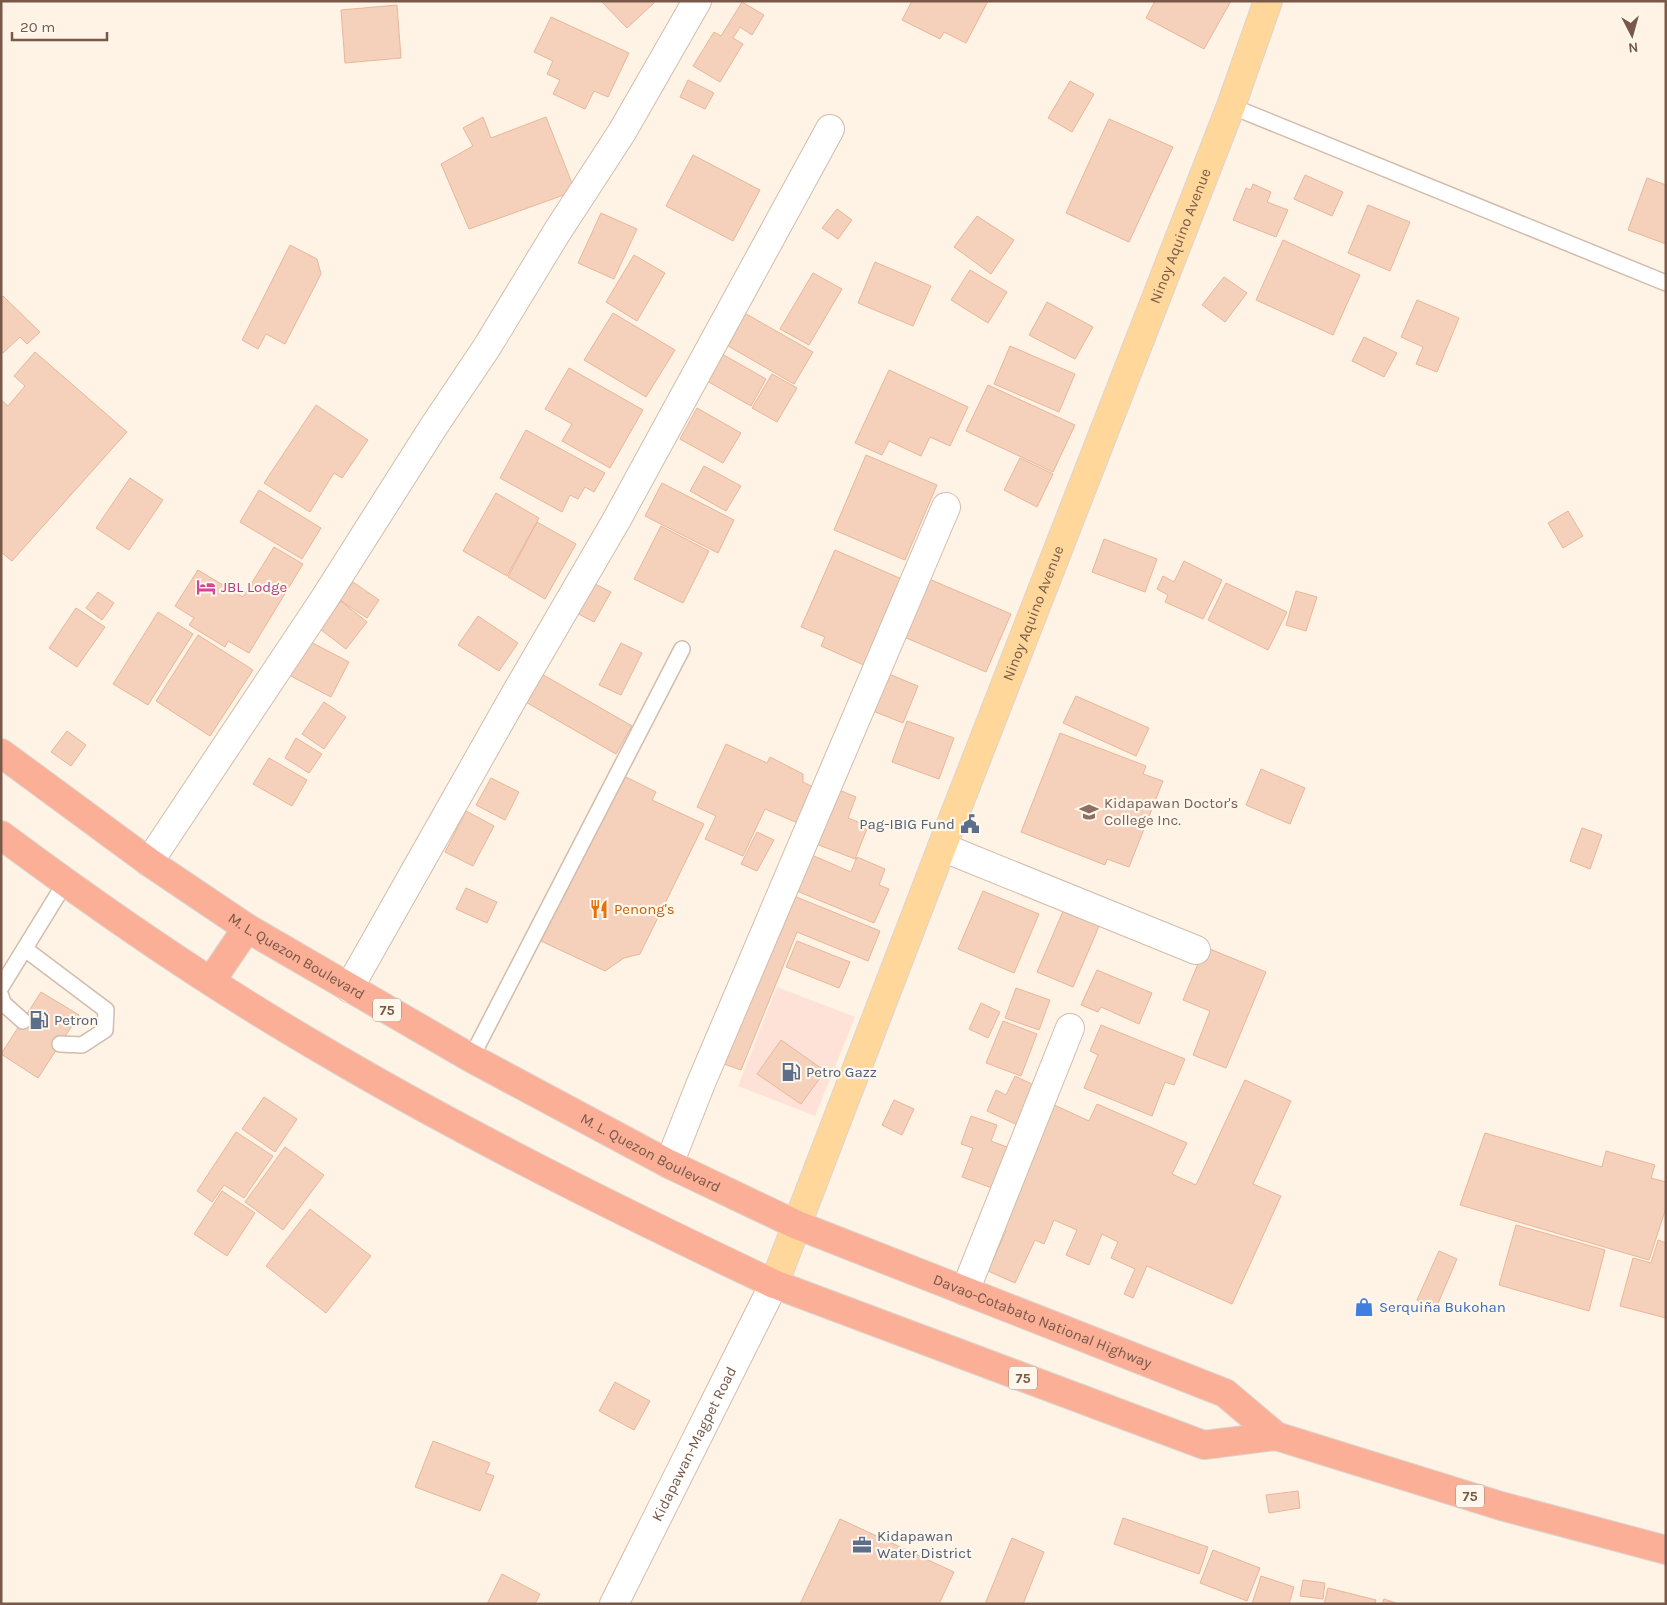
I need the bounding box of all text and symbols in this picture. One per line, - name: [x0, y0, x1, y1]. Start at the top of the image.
- scale bar: [12, 10, 108, 42]
- north arrow: [1607, 10, 1657, 60]
- text: 20 m: [20, 18, 55, 36]
- text: N: [1627, 38, 1639, 56]
- street label: Ninoy Aquino Avenue: [1146, 166, 1215, 306]
- street label: Ninoy Aquino Avenue: [999, 543, 1068, 684]
- hotel icon: JBL Lodge: [195, 576, 217, 598]
- place label: JBL Lodge: [221, 578, 287, 596]
- place label: Kidapawan Doctor's College Inc.: [1104, 794, 1239, 829]
- school or university icon: Kidapawan Doctor's College Inc.: [1078, 801, 1100, 823]
- public building icon: Pag-IBIG Fund: [959, 813, 981, 835]
- place label: Pag-IBIG Fund: [859, 815, 955, 833]
- restaurant icon: Penong's: [588, 898, 610, 920]
- place label: Penong's: [614, 900, 675, 918]
- street label: M. L. Quezon Boulevard: [225, 909, 368, 1003]
- road number: 75: [373, 998, 401, 1022]
- fuel station icon: Petron: [28, 1009, 50, 1031]
- place label: Petron: [54, 1011, 98, 1029]
- fuel station icon: Petro Gazz: [780, 1061, 802, 1083]
- place label: Petro Gazz: [806, 1063, 877, 1081]
- street label: M. L. Quezon Boulevard: [577, 1109, 724, 1196]
- street label: Davao-Cotabato National Highway: [931, 1270, 1154, 1372]
- shop icon: Serquiña Bukohan: [1353, 1296, 1375, 1318]
- place label: Serquiña Bukohan: [1379, 1298, 1506, 1316]
- street label: Kidapawan-Magpet Road: [648, 1363, 740, 1524]
- road number: 75: [1009, 1366, 1037, 1390]
- road number: 75: [1456, 1484, 1484, 1508]
- place label: Kidapawan Water District: [877, 1527, 972, 1562]
- office icon: Kidapawan Water District: [851, 1534, 873, 1556]

